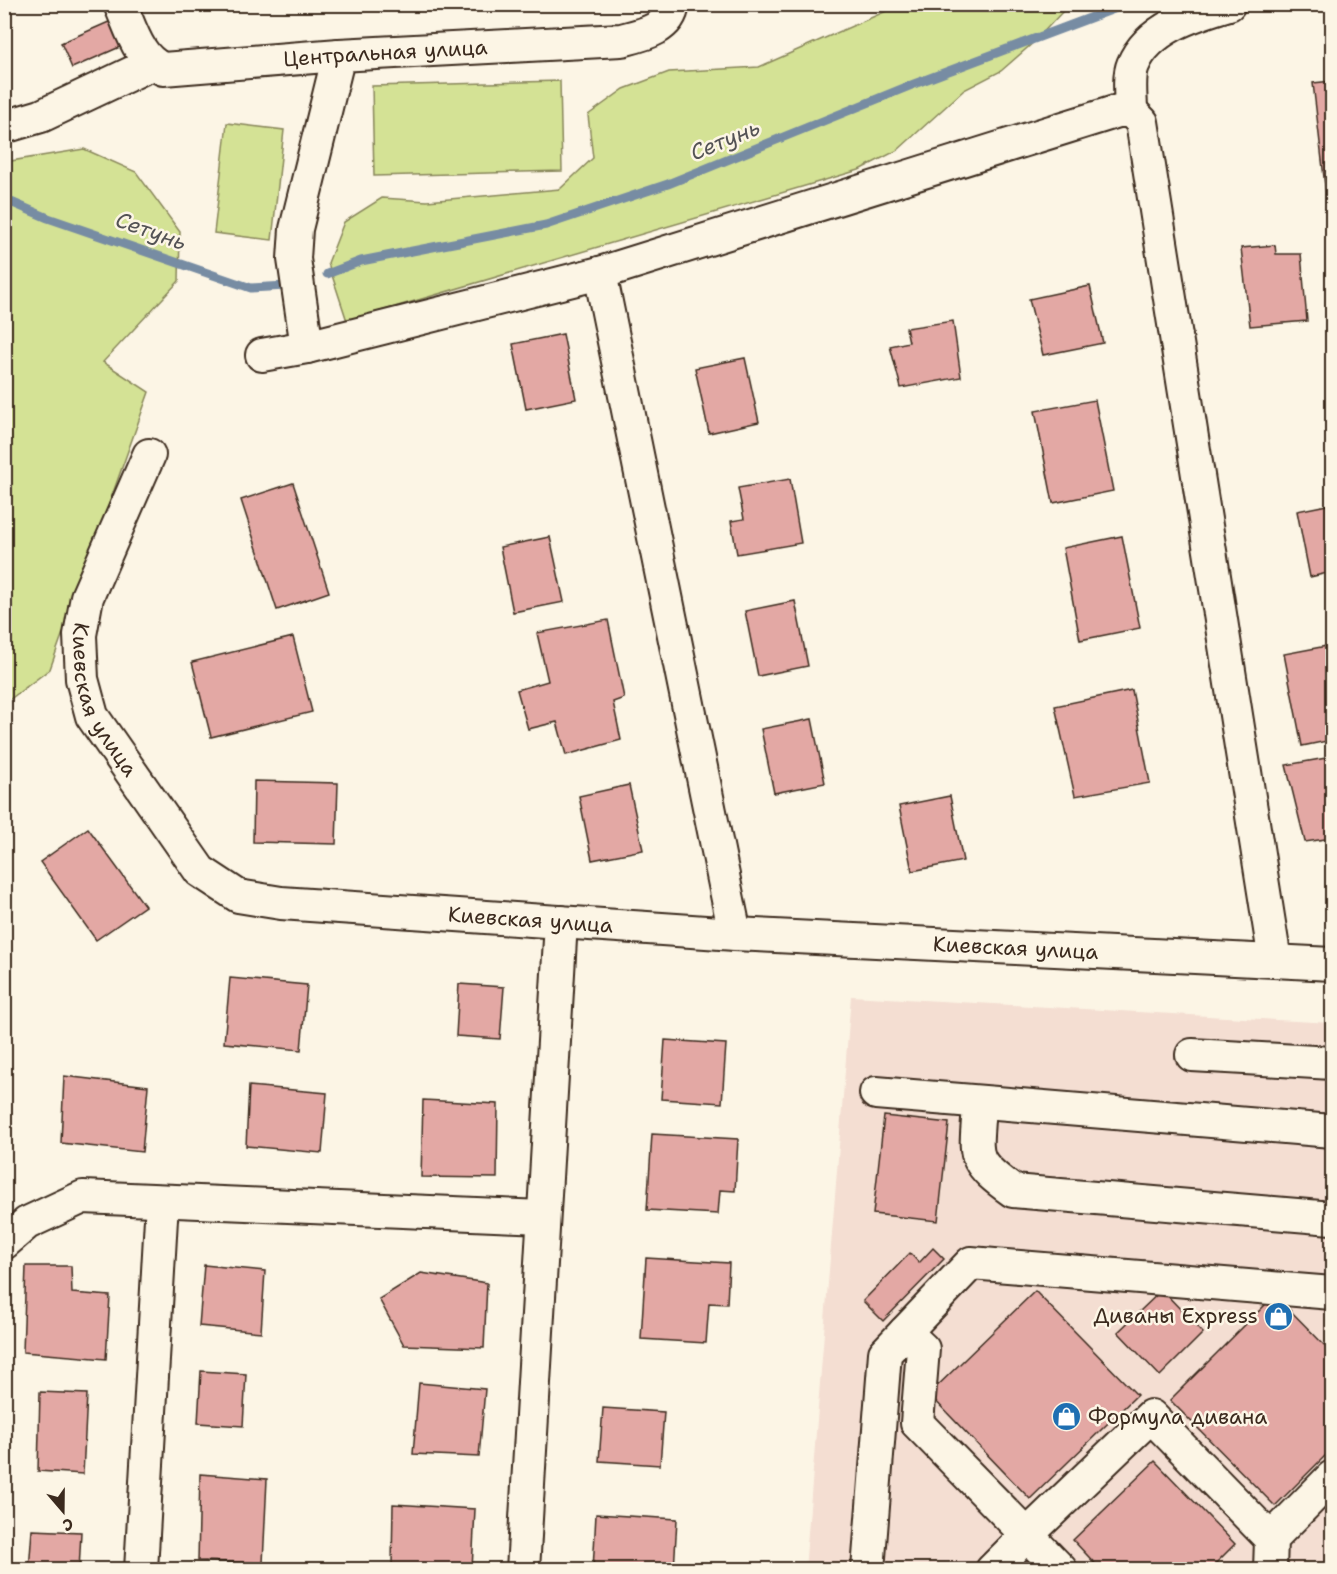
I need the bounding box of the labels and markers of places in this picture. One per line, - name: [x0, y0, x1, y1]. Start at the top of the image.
- shop icon: Диваны Express: [1263, 1300, 1295, 1332]
- place label: Диваны Express: [1093, 1302, 1258, 1330]
- shop icon: Формула дивана: [1051, 1401, 1083, 1433]
- place label: Формула дивана: [1088, 1403, 1267, 1431]

